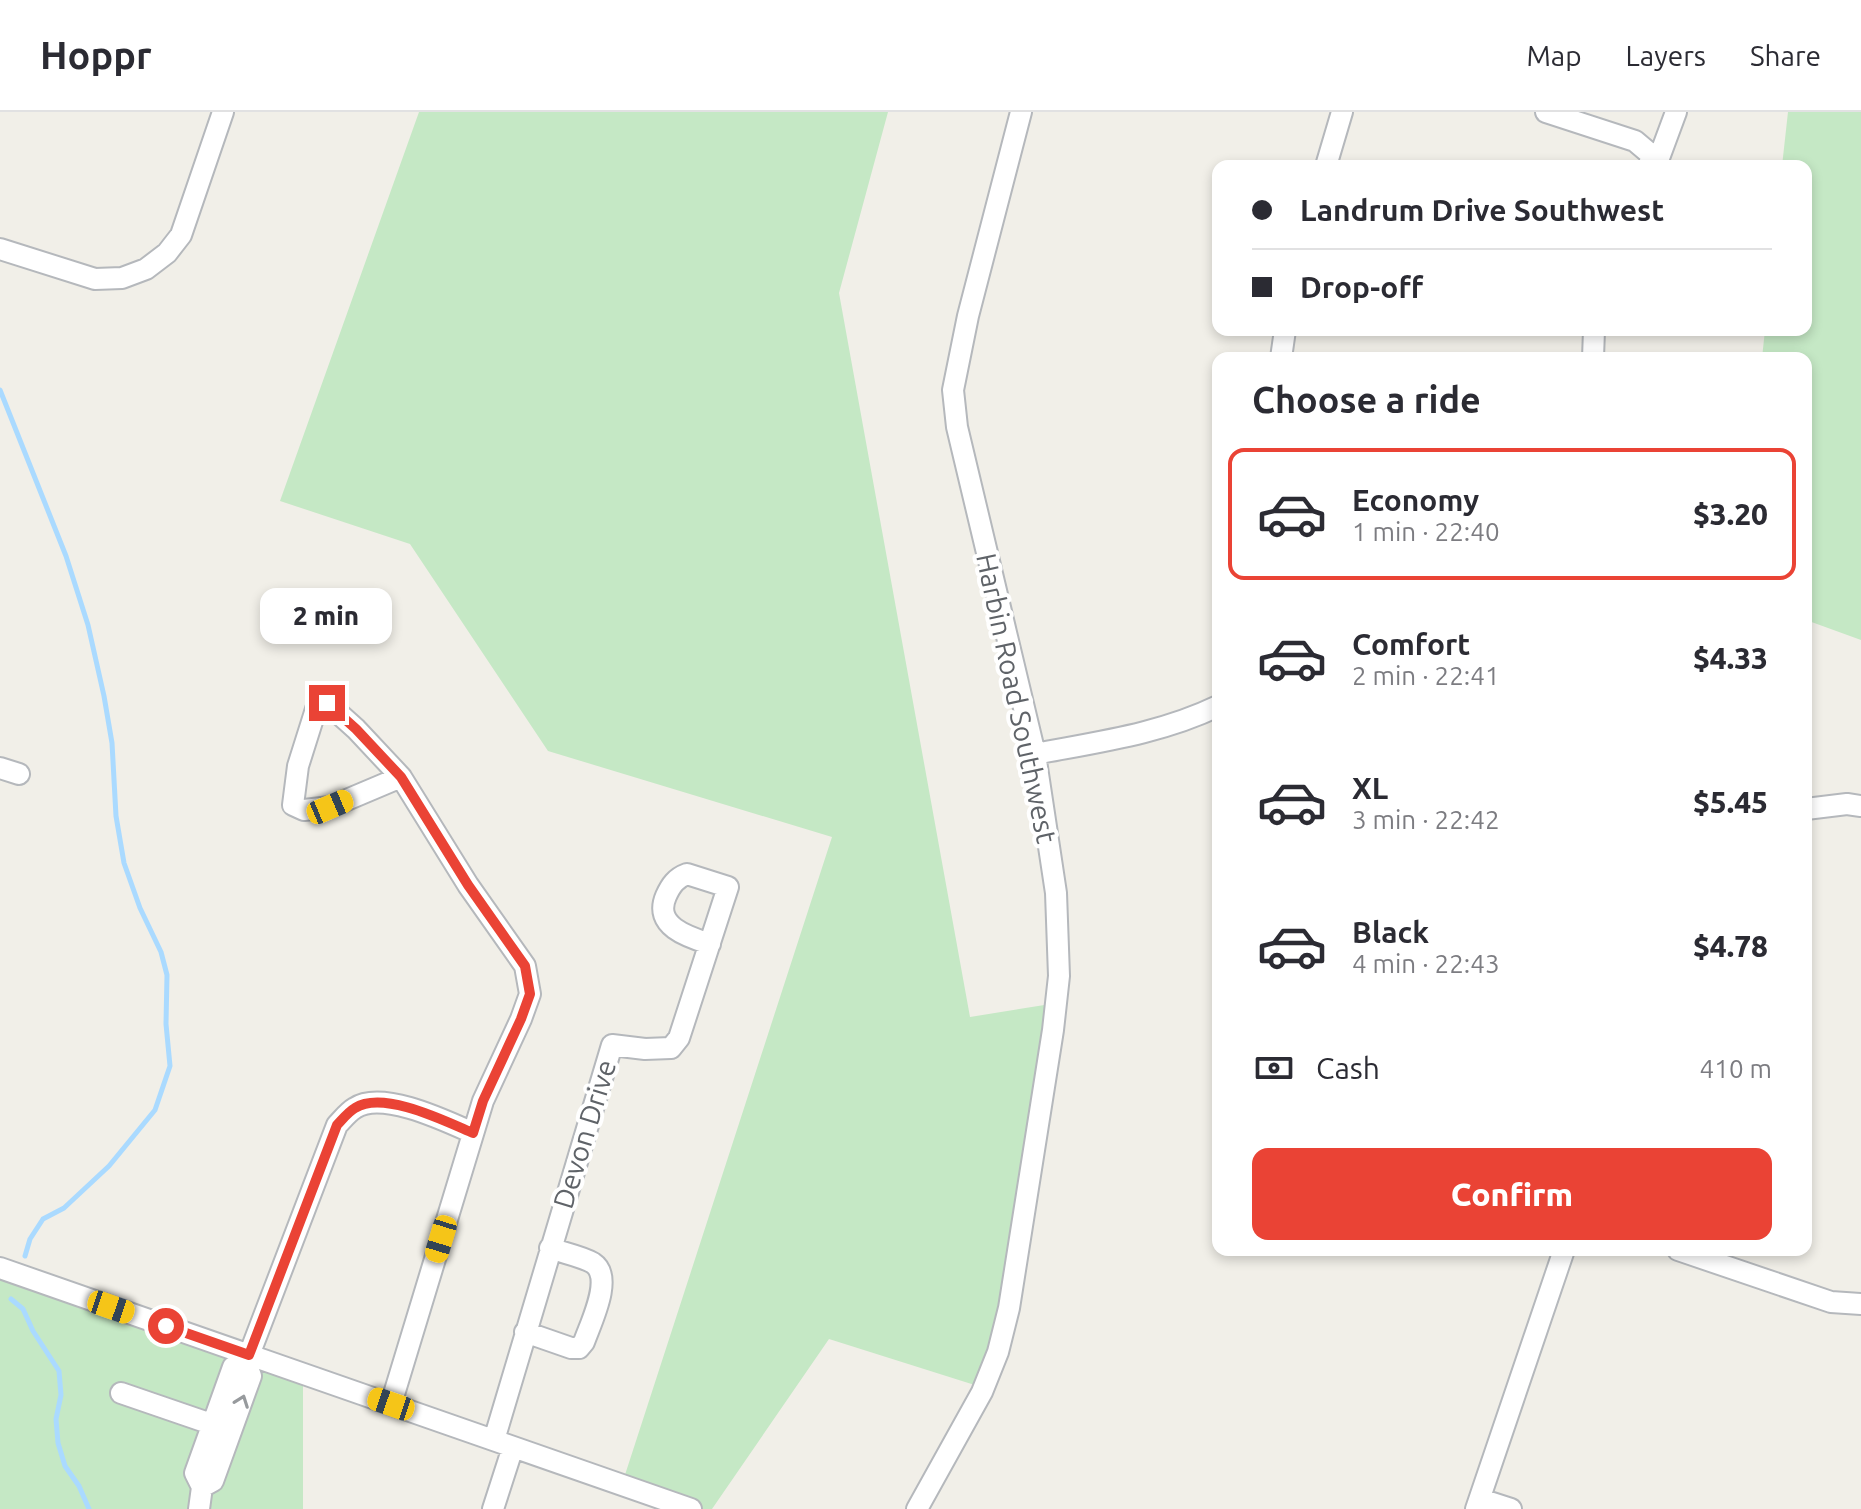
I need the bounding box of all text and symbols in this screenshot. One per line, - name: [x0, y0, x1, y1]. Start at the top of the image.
- text: Hoppr: [40, 34, 152, 76]
- text: Map: [1526, 40, 1582, 71]
- text: Layers: [1626, 40, 1706, 71]
- text: Share: [1750, 40, 1821, 71]
- text: Landrum Drive Southwest: [1300, 193, 1664, 227]
- text: Drop-off: [1300, 270, 1423, 304]
- text: Choose a ride: [1252, 379, 1481, 420]
- icon: car: [1256, 478, 1328, 550]
- text: Economy: [1352, 483, 1479, 517]
- text: $3.20: [1693, 497, 1768, 531]
- text: 1 min · 22:40: [1352, 517, 1500, 546]
- street label: Harbin Road Southwest: [971, 550, 1063, 846]
- callout: 2 min: [261, 587, 393, 643]
- text: 2 min: [293, 601, 359, 630]
- icon: car: [1256, 622, 1328, 694]
- text: Comfort: [1352, 627, 1470, 661]
- text: $4.33: [1693, 641, 1768, 675]
- text: 2 min · 22:41: [1352, 661, 1500, 690]
- route end: [309, 685, 345, 721]
- icon: car: [1256, 766, 1328, 838]
- text: XL: [1352, 771, 1388, 805]
- text: $5.45: [1693, 785, 1768, 819]
- car: [303, 787, 357, 827]
- text: 3 min · 22:42: [1352, 805, 1500, 834]
- icon: car: [1256, 910, 1328, 982]
- text: Black: [1352, 915, 1429, 949]
- text: $4.78: [1693, 929, 1768, 963]
- text: 4 min · 22:43: [1352, 949, 1500, 978]
- icon: cash: [1252, 1046, 1296, 1090]
- text: Cash: [1316, 1051, 1380, 1085]
- text: 410 m: [1700, 1054, 1772, 1083]
- street label: Devon Drive: [547, 1056, 621, 1212]
- button: Confirm: [1252, 1148, 1772, 1240]
- car: [423, 1213, 459, 1265]
- car: [84, 1288, 138, 1326]
- route start: [148, 1308, 184, 1344]
- car: [364, 1385, 418, 1423]
- one-way arrow: [232, 1395, 249, 1409]

